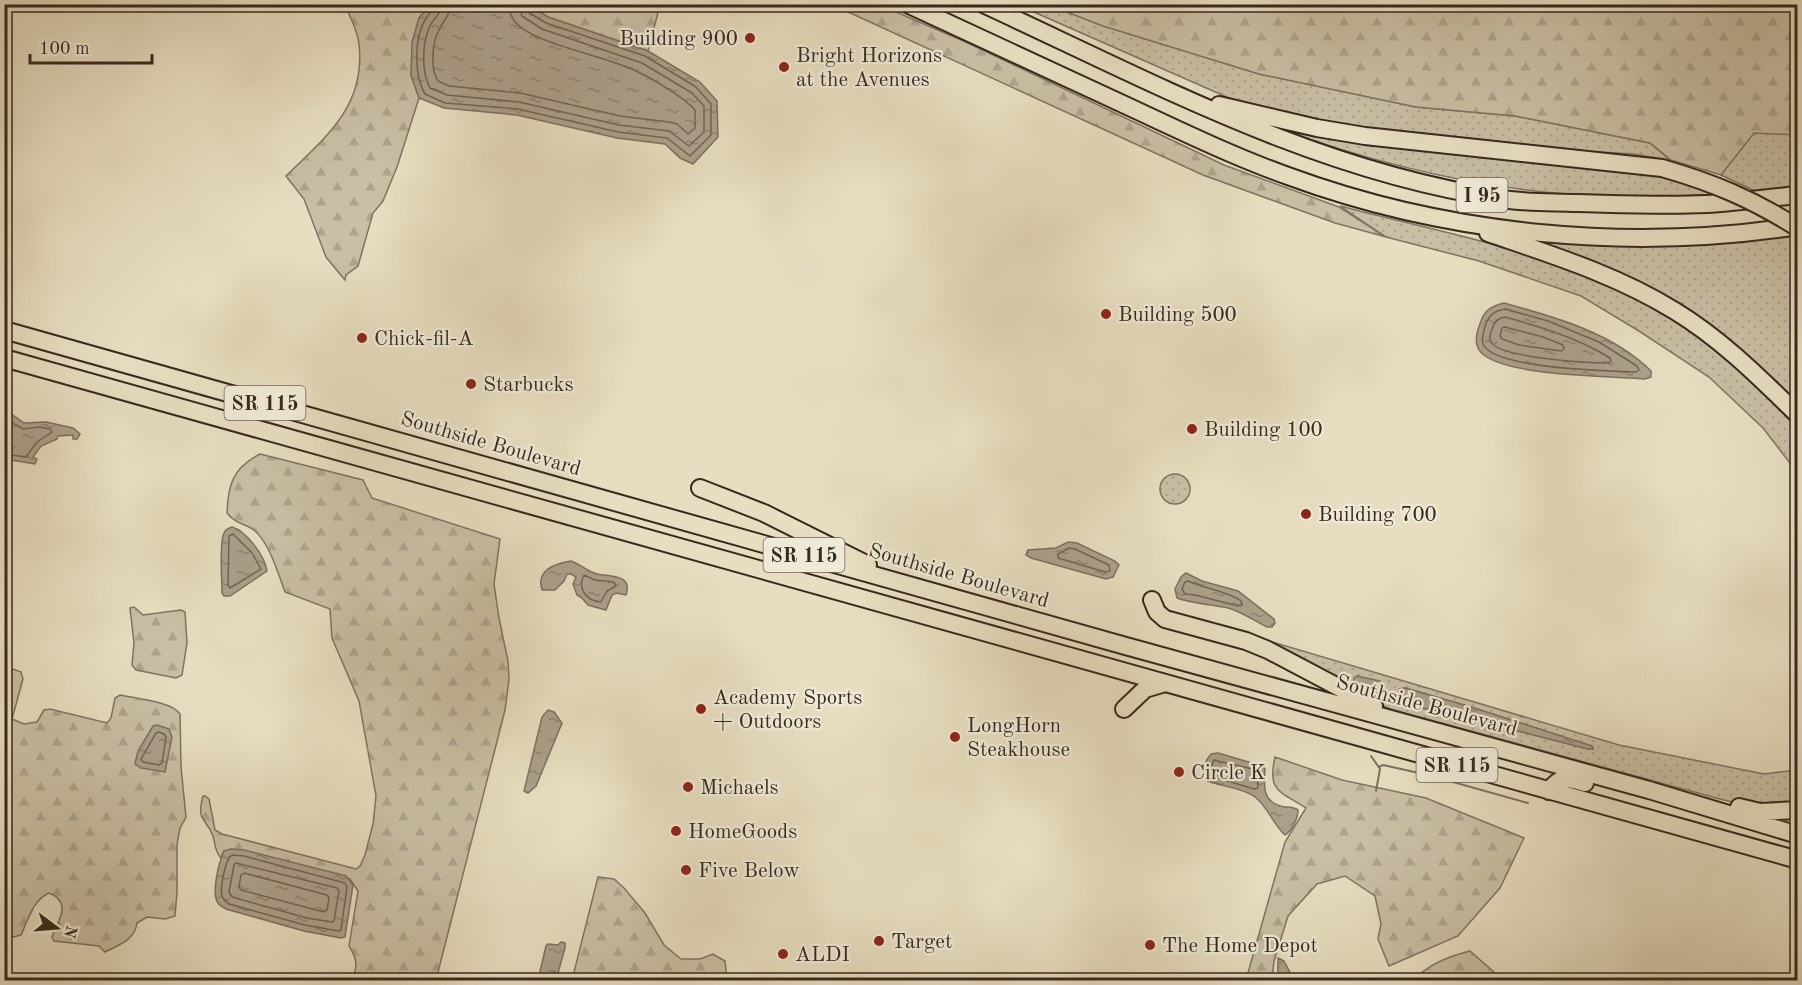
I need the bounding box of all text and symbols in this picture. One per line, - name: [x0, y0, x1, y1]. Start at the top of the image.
- scale bar: [30, 27, 152, 65]
- place label: Building 900: [619, 29, 738, 50]
- marker: Building 900: [743, 31, 757, 45]
- text: 100 m: [39, 40, 90, 58]
- place label: Bright Horizons at the Avenues: [796, 46, 942, 91]
- marker: Bright Horizons at the Avenues: [777, 60, 791, 74]
- road number: I 95: [1456, 178, 1508, 212]
- place label: Building 500: [1118, 305, 1237, 326]
- marker: Building 500: [1099, 307, 1113, 321]
- place label: Chick-fil-A: [374, 329, 474, 350]
- marker: Chick-fil-A: [355, 331, 369, 345]
- place label: Starbucks: [483, 375, 574, 396]
- marker: Starbucks: [464, 377, 478, 391]
- road number: SR 115: [224, 386, 306, 420]
- street label: Southside Boulevard: [398, 409, 583, 480]
- place label: Building 100: [1204, 420, 1323, 441]
- marker: Building 100: [1185, 422, 1199, 436]
- place label: Building 700: [1318, 505, 1437, 526]
- marker: Building 700: [1299, 507, 1313, 521]
- road number: SR 115: [764, 538, 844, 572]
- street label: Southside Boulevard: [866, 541, 1051, 612]
- street label: Southside Boulevard: [1334, 672, 1519, 741]
- place label: Academy Sports + Outdoors: [713, 688, 862, 733]
- marker: Academy Sports + Outdoors: [694, 702, 708, 716]
- place label: LongHorn Steakhouse: [967, 716, 1070, 761]
- marker: LongHorn Steakhouse: [948, 730, 962, 744]
- road number: SR 115: [1416, 748, 1498, 782]
- place label: Circle K: [1191, 763, 1266, 784]
- marker: Circle K: [1172, 765, 1186, 779]
- place label: Michaels: [700, 778, 779, 799]
- marker: Michaels: [681, 780, 695, 794]
- place label: HomeGoods: [688, 822, 797, 843]
- marker: HomeGoods: [669, 824, 683, 838]
- place label: Five Below: [698, 861, 800, 882]
- marker: Five Below: [679, 863, 693, 877]
- north arrow: [27, 898, 87, 958]
- text: N: [60, 923, 79, 940]
- place label: Target: [891, 932, 952, 953]
- marker: Target: [872, 934, 886, 948]
- place label: The Home Depot: [1162, 936, 1318, 957]
- marker: The Home Depot: [1143, 938, 1157, 952]
- place label: ALDI: [795, 945, 850, 966]
- marker: ALDI: [776, 947, 790, 961]

